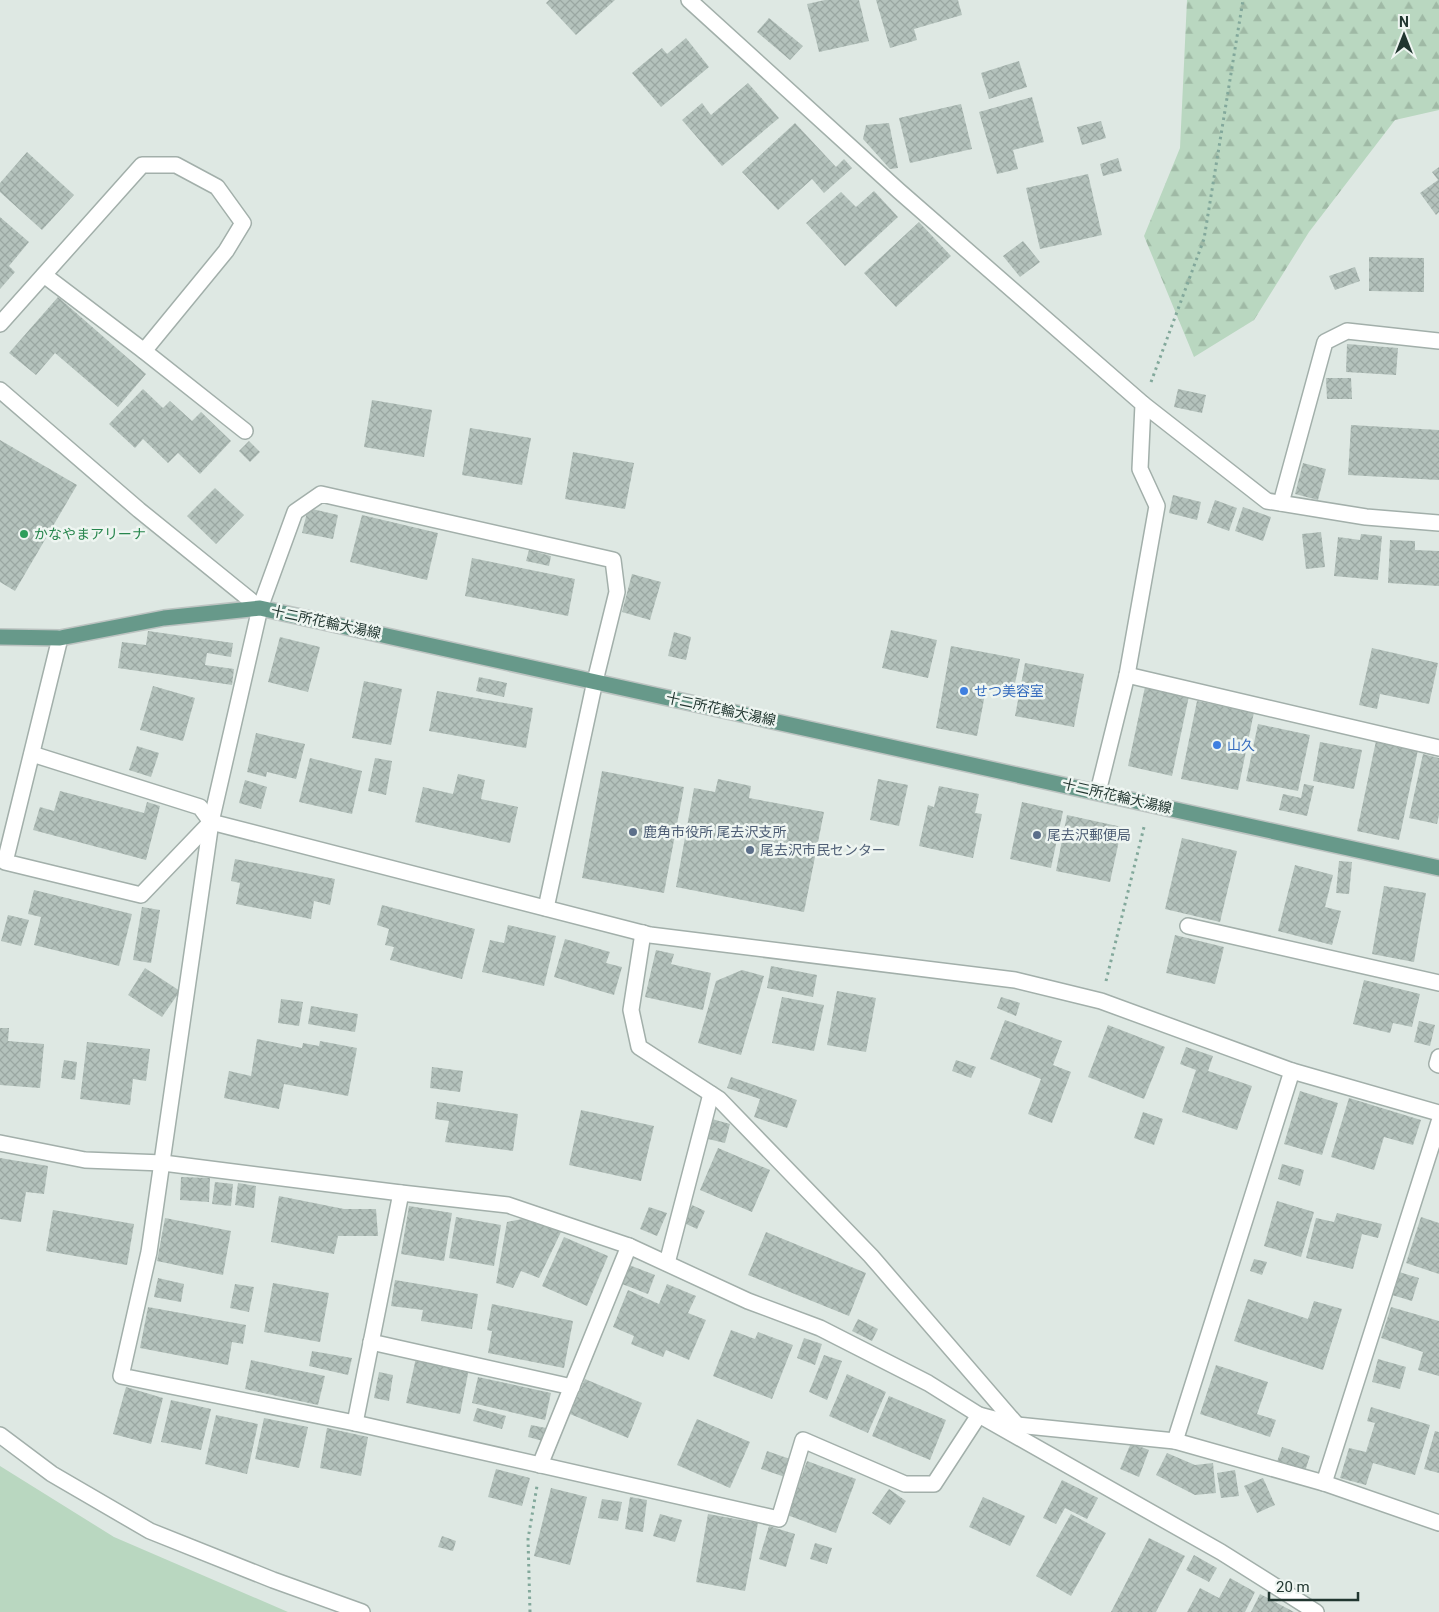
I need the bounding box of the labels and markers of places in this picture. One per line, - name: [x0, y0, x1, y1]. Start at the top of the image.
- place label: かなやまアリーナ: [34, 526, 146, 542]
- marker: かなやまアリーナ: [18, 528, 30, 540]
- place label: せつ美容室: [974, 683, 1044, 699]
- marker: せつ美容室: [958, 685, 970, 697]
- place label: 山久: [1227, 737, 1255, 753]
- marker: 山久: [1211, 739, 1223, 751]
- place label: 鹿角市役所 尾去沢支所: [643, 824, 786, 840]
- marker: 鹿角市役所 尾去沢支所: [627, 826, 639, 838]
- place label: 尾去沢郵便局: [1047, 827, 1131, 843]
- marker: 尾去沢郵便局: [1031, 829, 1043, 841]
- place label: 尾去沢市民センター: [760, 842, 886, 858]
- marker: 尾去沢市民センター: [744, 844, 756, 856]

